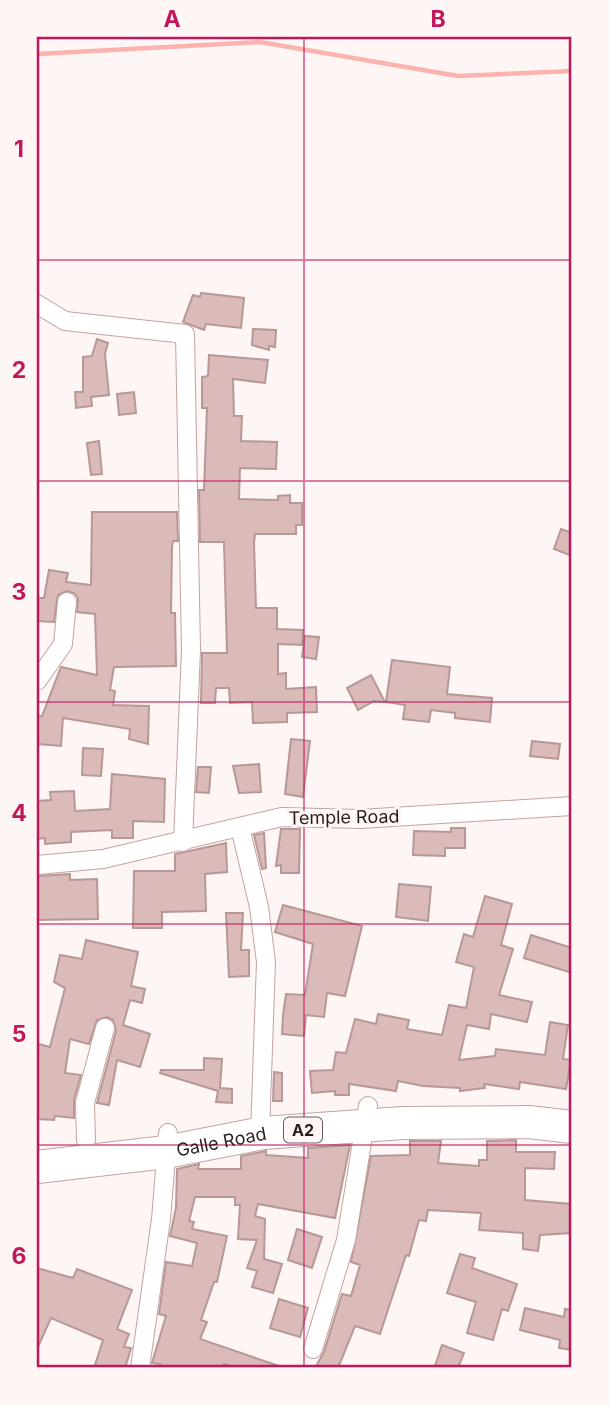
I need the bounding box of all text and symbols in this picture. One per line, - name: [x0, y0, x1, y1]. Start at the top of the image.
- text: A: [163, 5, 181, 33]
- text: B: [430, 5, 446, 33]
- text: 1: [14, 135, 24, 163]
- text: 2: [12, 356, 26, 384]
- text: 3: [12, 578, 26, 606]
- text: 4: [11, 799, 27, 827]
- street label: Temple Road: [288, 806, 400, 828]
- text: 5: [12, 1020, 26, 1048]
- road number: A2: [284, 1118, 322, 1142]
- street label: Galle Road: [174, 1122, 268, 1160]
- text: 6: [12, 1242, 26, 1270]

